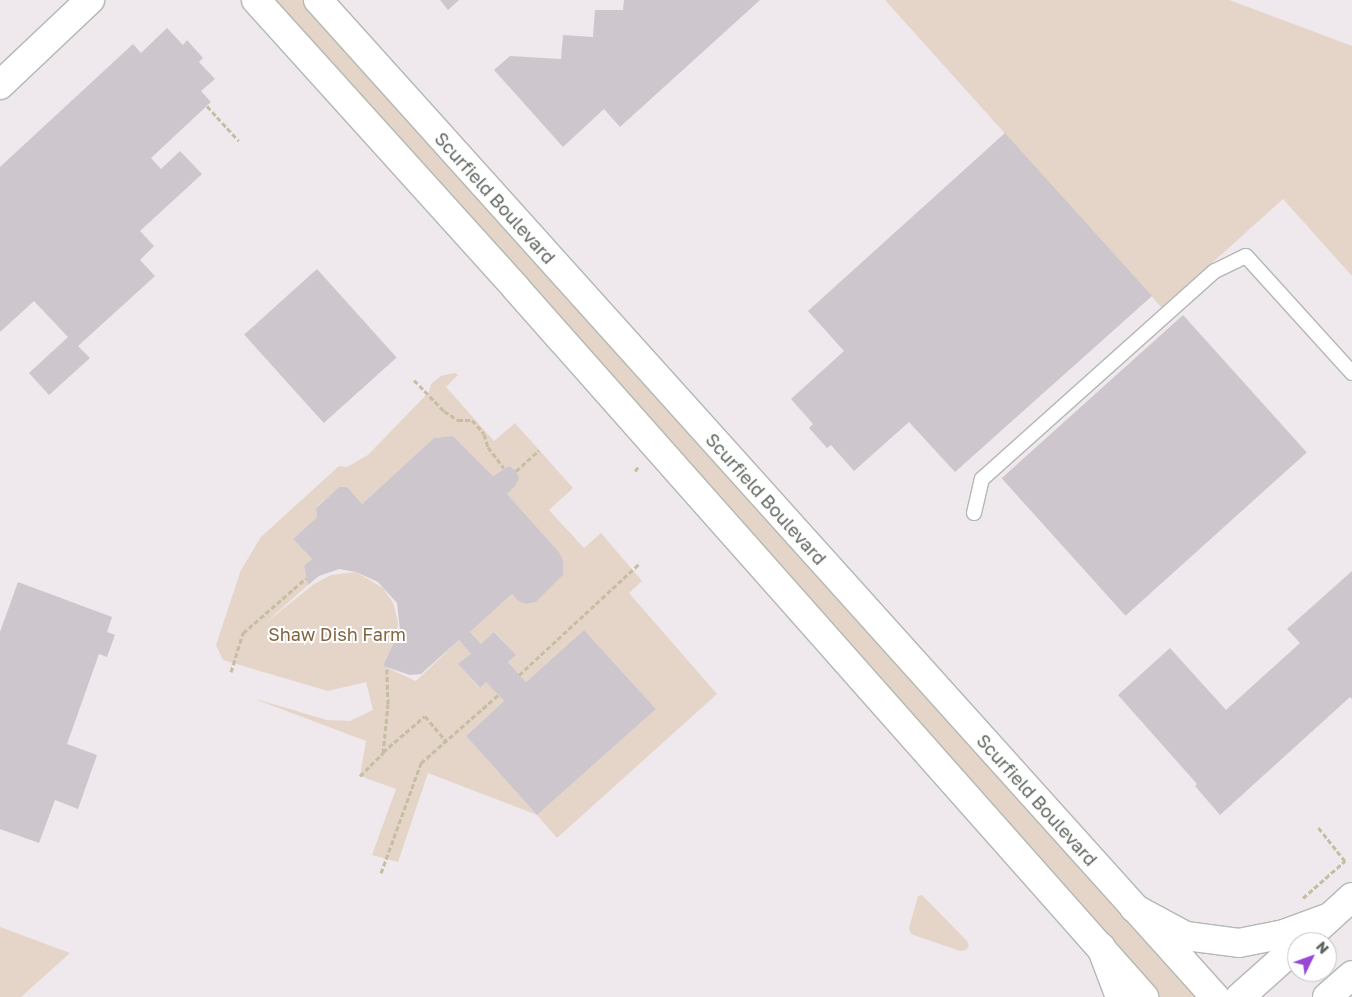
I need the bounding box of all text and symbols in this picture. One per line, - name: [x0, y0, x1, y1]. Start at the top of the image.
- street label: Scurfield Boulevard: [430, 128, 560, 268]
- street label: Scurfield Boulevard: [701, 429, 831, 569]
- park label: Shaw Dish Farm: [268, 623, 406, 645]
- street label: Scurfield Boulevard: [972, 730, 1102, 870]
- north arrow: [1287, 932, 1337, 982]
- text: N: [1313, 938, 1333, 957]

